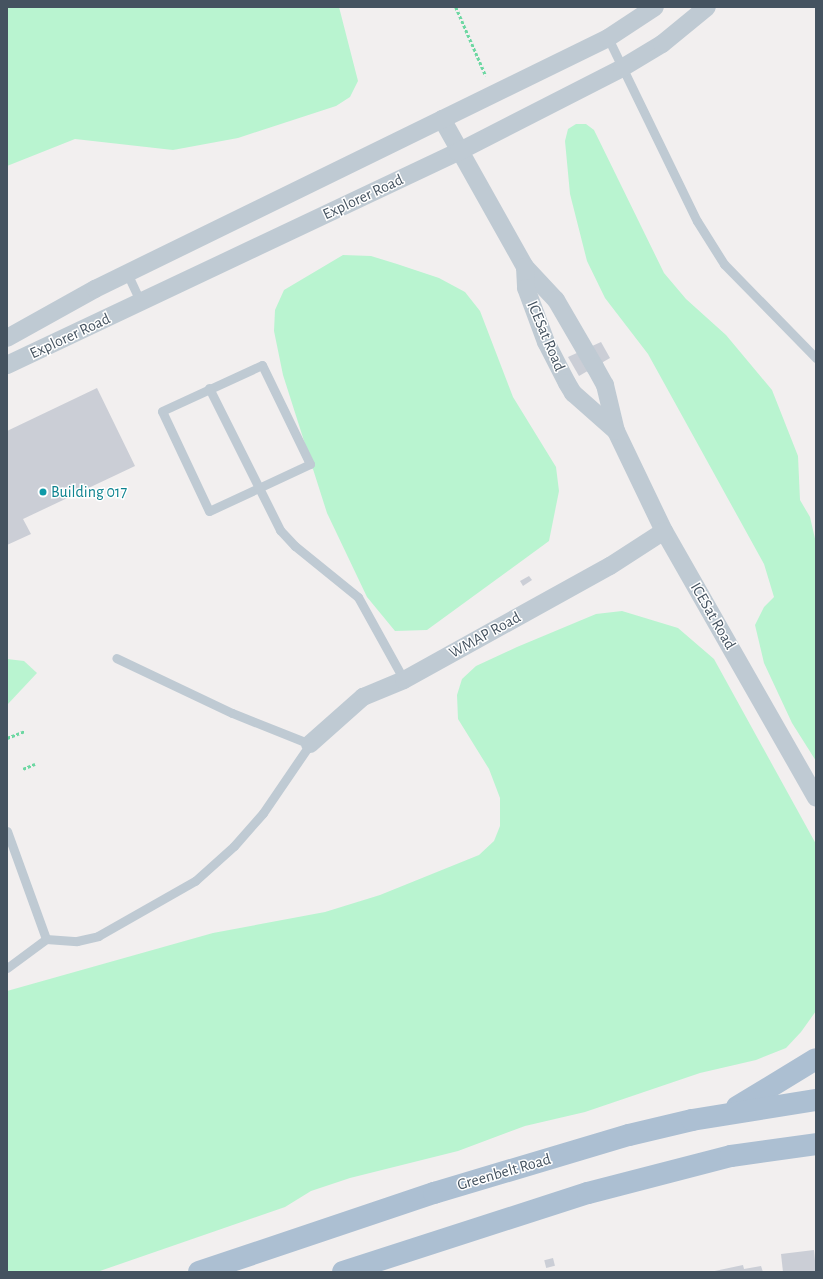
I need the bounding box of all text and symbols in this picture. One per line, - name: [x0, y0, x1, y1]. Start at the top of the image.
- street label: Explorer Road: [320, 170, 406, 224]
- street label: ICESat Road: [523, 298, 569, 374]
- street label: Explorer Road: [27, 309, 113, 363]
- place label: Building 017: [51, 482, 127, 502]
- marker: Building 017: [38, 487, 48, 497]
- street label: ICESat Road: [686, 579, 740, 653]
- street label: WMAP Road: [446, 608, 524, 662]
- street label: Greenbelt Road: [455, 1149, 553, 1195]

